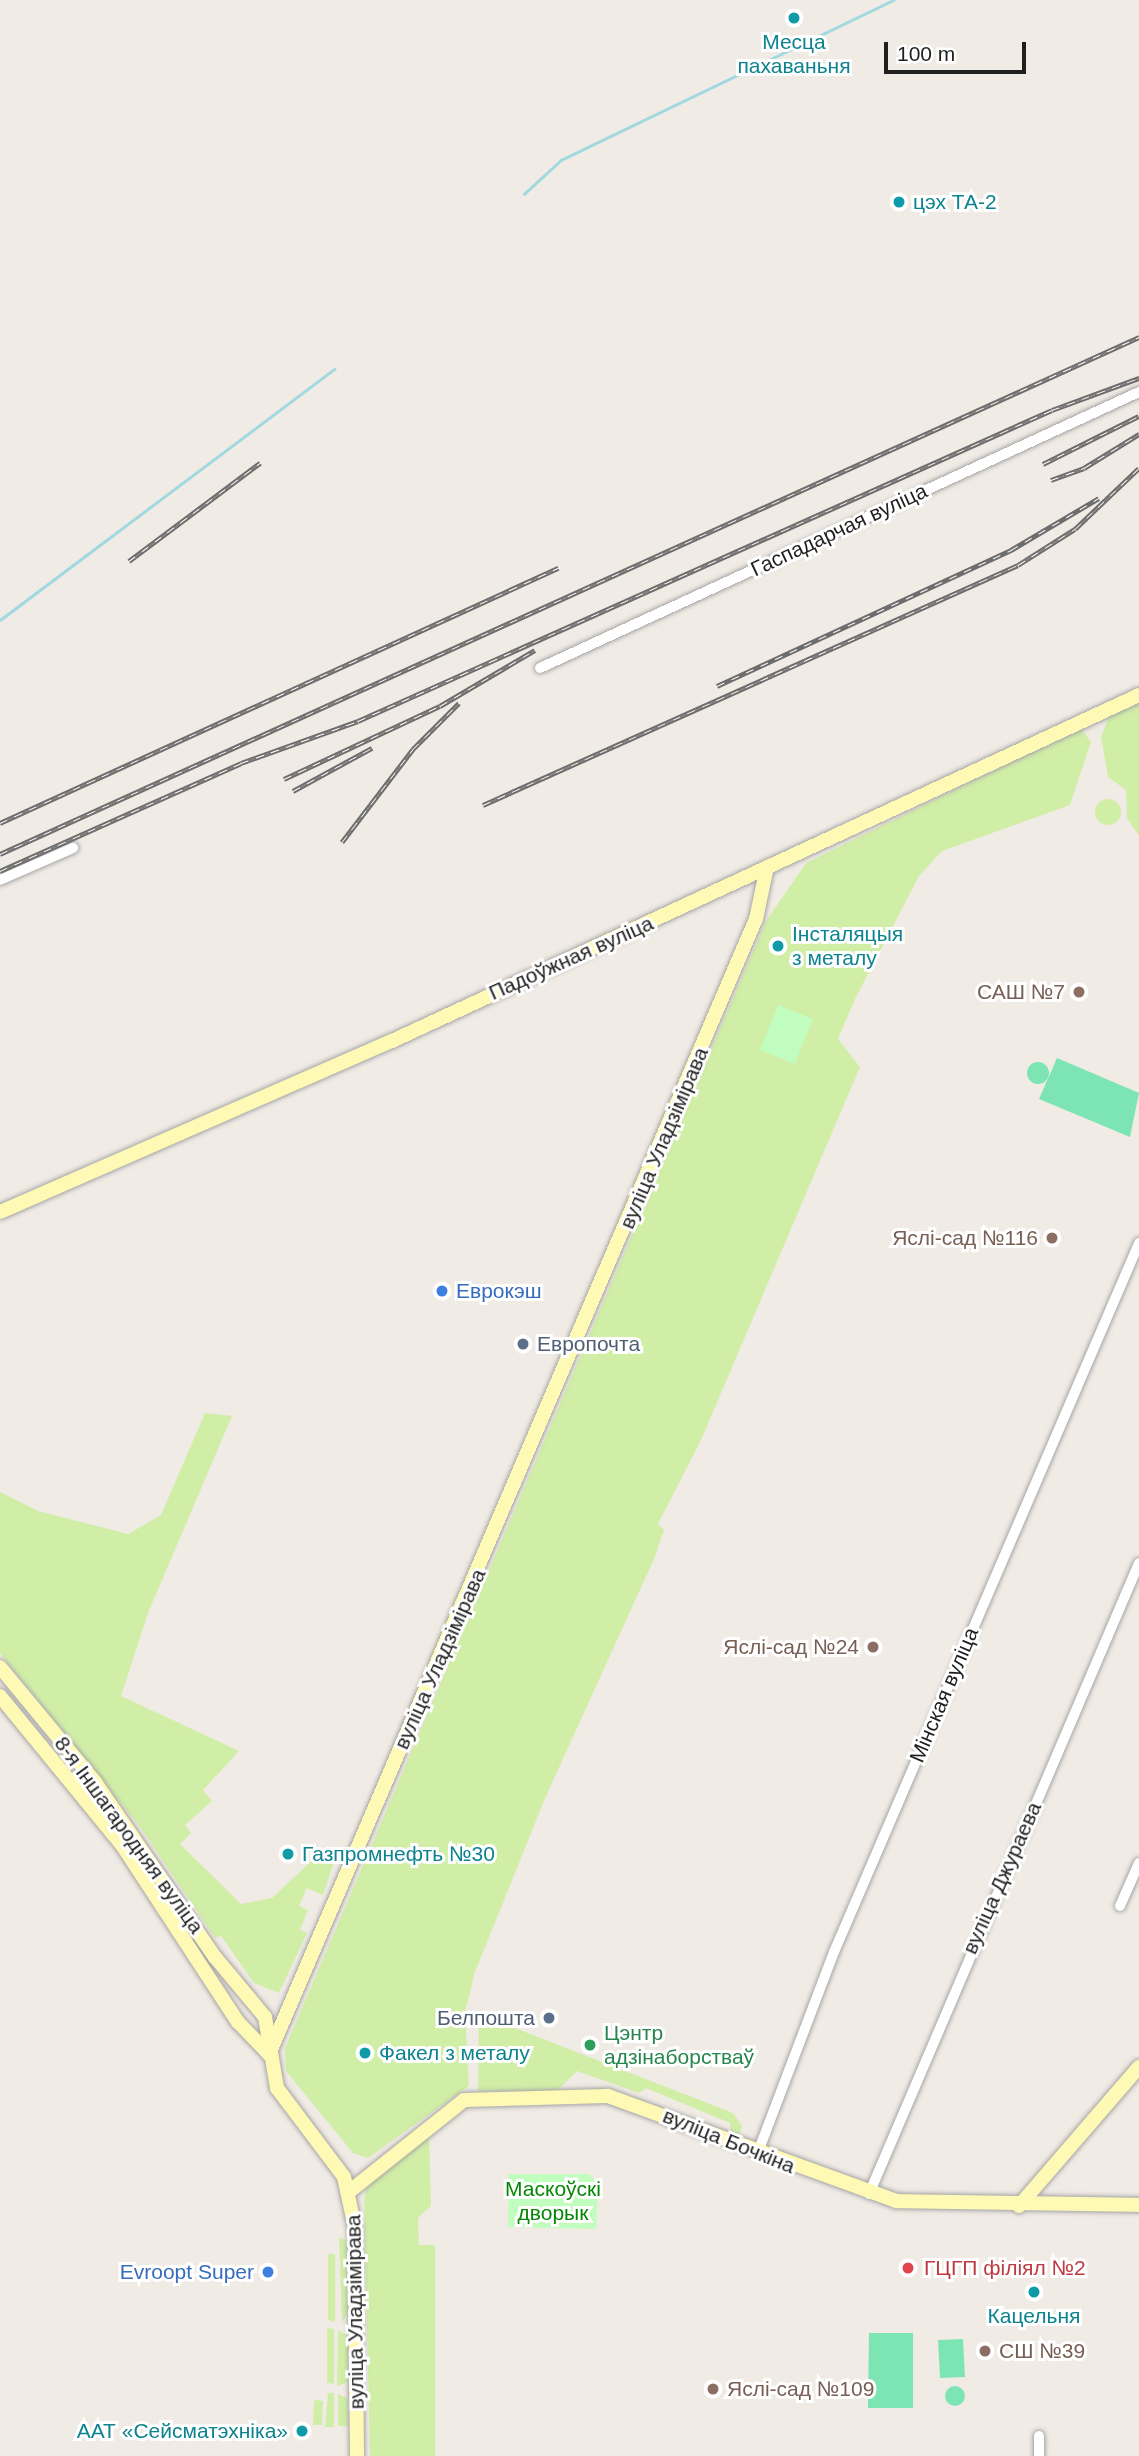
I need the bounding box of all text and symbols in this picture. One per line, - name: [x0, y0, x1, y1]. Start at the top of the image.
- marker: Месца пахаваньня: [786, 10, 802, 26]
- scale bar: [887, 28, 1029, 72]
- place label: Месца пахаваньня: [737, 29, 851, 79]
- text: 100 m: [897, 42, 955, 65]
- place label: цэх ТА-2: [913, 189, 997, 215]
- marker: цэх ТА-2: [891, 194, 907, 210]
- street label: Гаспадарчая вуліца: [747, 478, 931, 582]
- street label: Падоўжная вуліца: [485, 910, 657, 1006]
- place label: Інсталяцыя з металу: [792, 921, 903, 971]
- marker: Інсталяцыя з металу: [770, 938, 786, 954]
- place label: САШ №7: [977, 979, 1065, 1005]
- marker: САШ №7: [1071, 984, 1087, 1000]
- street label: вуліца Уладзімірава: [614, 1043, 714, 1233]
- place label: Яслі-сад №116: [892, 1225, 1038, 1251]
- marker: Яслі-сад №116: [1044, 1230, 1060, 1246]
- place label: Еврокэш: [456, 1278, 542, 1304]
- marker: Еврокэш: [434, 1283, 450, 1299]
- place label: Европочта: [537, 1331, 640, 1357]
- marker: Европочта: [515, 1336, 531, 1352]
- street label: вуліца Уладзімірава: [389, 1565, 491, 1753]
- street label: Мінская вуліца: [904, 1624, 984, 1766]
- place label: Яслі-сад №24: [723, 1634, 859, 1660]
- marker: Яслі-сад №24: [865, 1639, 881, 1655]
- street label: 8-я Іншагародняя вуліца: [49, 1732, 209, 1938]
- street label: вуліца Джураева: [957, 1798, 1047, 1958]
- place label: Газпромнефть №30: [302, 1841, 495, 1867]
- marker: Газпромнефть №30: [280, 1846, 296, 1862]
- place label: Белпошта: [437, 2005, 535, 2031]
- marker: Белпошта: [541, 2010, 557, 2026]
- place label: Цэнтр адзінаборстваў: [604, 2020, 754, 2070]
- marker: Цэнтр адзінаборстваў: [582, 2037, 598, 2053]
- place label: Факел з металу: [379, 2040, 530, 2066]
- marker: Факел з металу: [357, 2045, 373, 2061]
- street label: вуліца Бочкіна: [659, 2103, 799, 2179]
- park label: Маскоўскі дворык: [505, 2176, 601, 2226]
- street label: вуліца Уладзімірава: [341, 2214, 369, 2410]
- place label: ГЦГП філіял №2: [924, 2255, 1086, 2281]
- marker: ГЦГП філіял №2: [898, 2258, 918, 2278]
- place label: Evroopt Super: [120, 2259, 254, 2285]
- marker: Evroopt Super: [260, 2264, 276, 2280]
- marker: Кацельня: [1026, 2284, 1042, 2300]
- place label: Кацельня: [988, 2303, 1080, 2329]
- place label: СШ №39: [999, 2338, 1085, 2364]
- marker: СШ №39: [977, 2343, 993, 2359]
- place label: Яслі-сад №109: [727, 2376, 874, 2402]
- marker: Яслі-сад №109: [705, 2381, 721, 2397]
- place label: ААТ «Сейсматэхніка»: [77, 2418, 288, 2444]
- marker: ААТ «Сейсматэхніка»: [294, 2423, 310, 2439]

